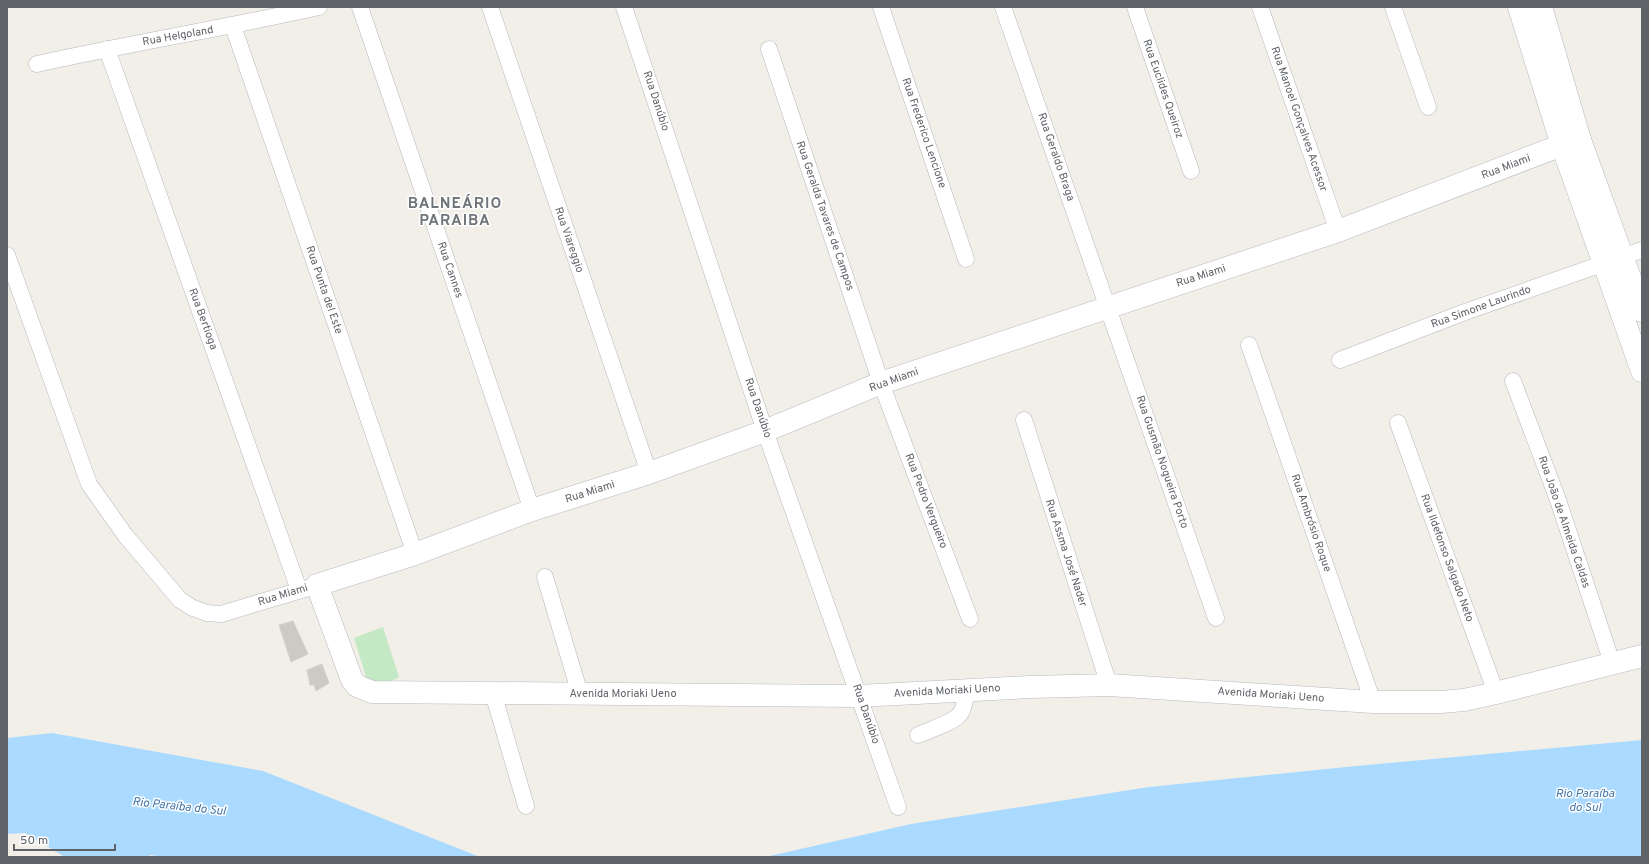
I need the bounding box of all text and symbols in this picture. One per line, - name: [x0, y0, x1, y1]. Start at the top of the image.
- street label: Rua Helgoland: [141, 23, 215, 49]
- street label: Rua Euclides Queiroz: [1139, 38, 1187, 140]
- street label: Rua Manoel Gonçalves Acessor: [1268, 45, 1331, 194]
- street label: Rua Danúbio: [640, 69, 672, 133]
- street label: Rua Frederico Lencione: [898, 76, 950, 190]
- street label: Rua Geraldo Braga: [1034, 111, 1078, 203]
- street label: Rua Geralda Tavares de Campos: [793, 139, 857, 293]
- street label: Rua Miami: [1479, 151, 1533, 183]
- district label: BALNEÁRIO PARAIBA: [408, 194, 502, 231]
- street label: Rua Viareggio: [551, 205, 587, 275]
- street label: Rua Cannes: [434, 240, 466, 300]
- street label: Rua Punta del Este: [302, 244, 346, 336]
- street label: Rua Miami: [1174, 261, 1228, 291]
- street label: Rua Simone Laurindo: [1429, 282, 1533, 332]
- street label: Rua Bertioga: [185, 286, 221, 352]
- street label: Rua Miami: [867, 365, 921, 395]
- street label: Rua Danúbio: [741, 376, 775, 440]
- street label: Rua Gusmão Nogueira Porto: [1133, 394, 1191, 530]
- street label: Rua Pedro Vergueiro: [901, 451, 951, 551]
- street label: Rua João de Almeida Caldas: [1535, 454, 1593, 590]
- street label: Rua Ambrósio Roque: [1288, 472, 1334, 574]
- street label: Rua Miami: [563, 477, 617, 507]
- street label: Rua Ildefonso Salgado Neto: [1417, 492, 1477, 624]
- street label: Rua Assma José Nader: [1042, 497, 1090, 609]
- street label: Rua Miami: [256, 581, 310, 609]
- street label: Avenida Moriaki Ueno: [893, 681, 1001, 701]
- street label: Rua Danúbio: [849, 682, 883, 746]
- street label: Avenida Moriaki Ueno: [1217, 684, 1325, 706]
- street label: Avenida Moriaki Ueno: [569, 687, 677, 701]
- water label: Rio Paraíba do Sul: [1555, 786, 1615, 816]
- water label: Rio Paraíba do Sul: [131, 794, 227, 820]
- scale bar: [14, 826, 115, 852]
- text: 50 m: [20, 833, 48, 849]

